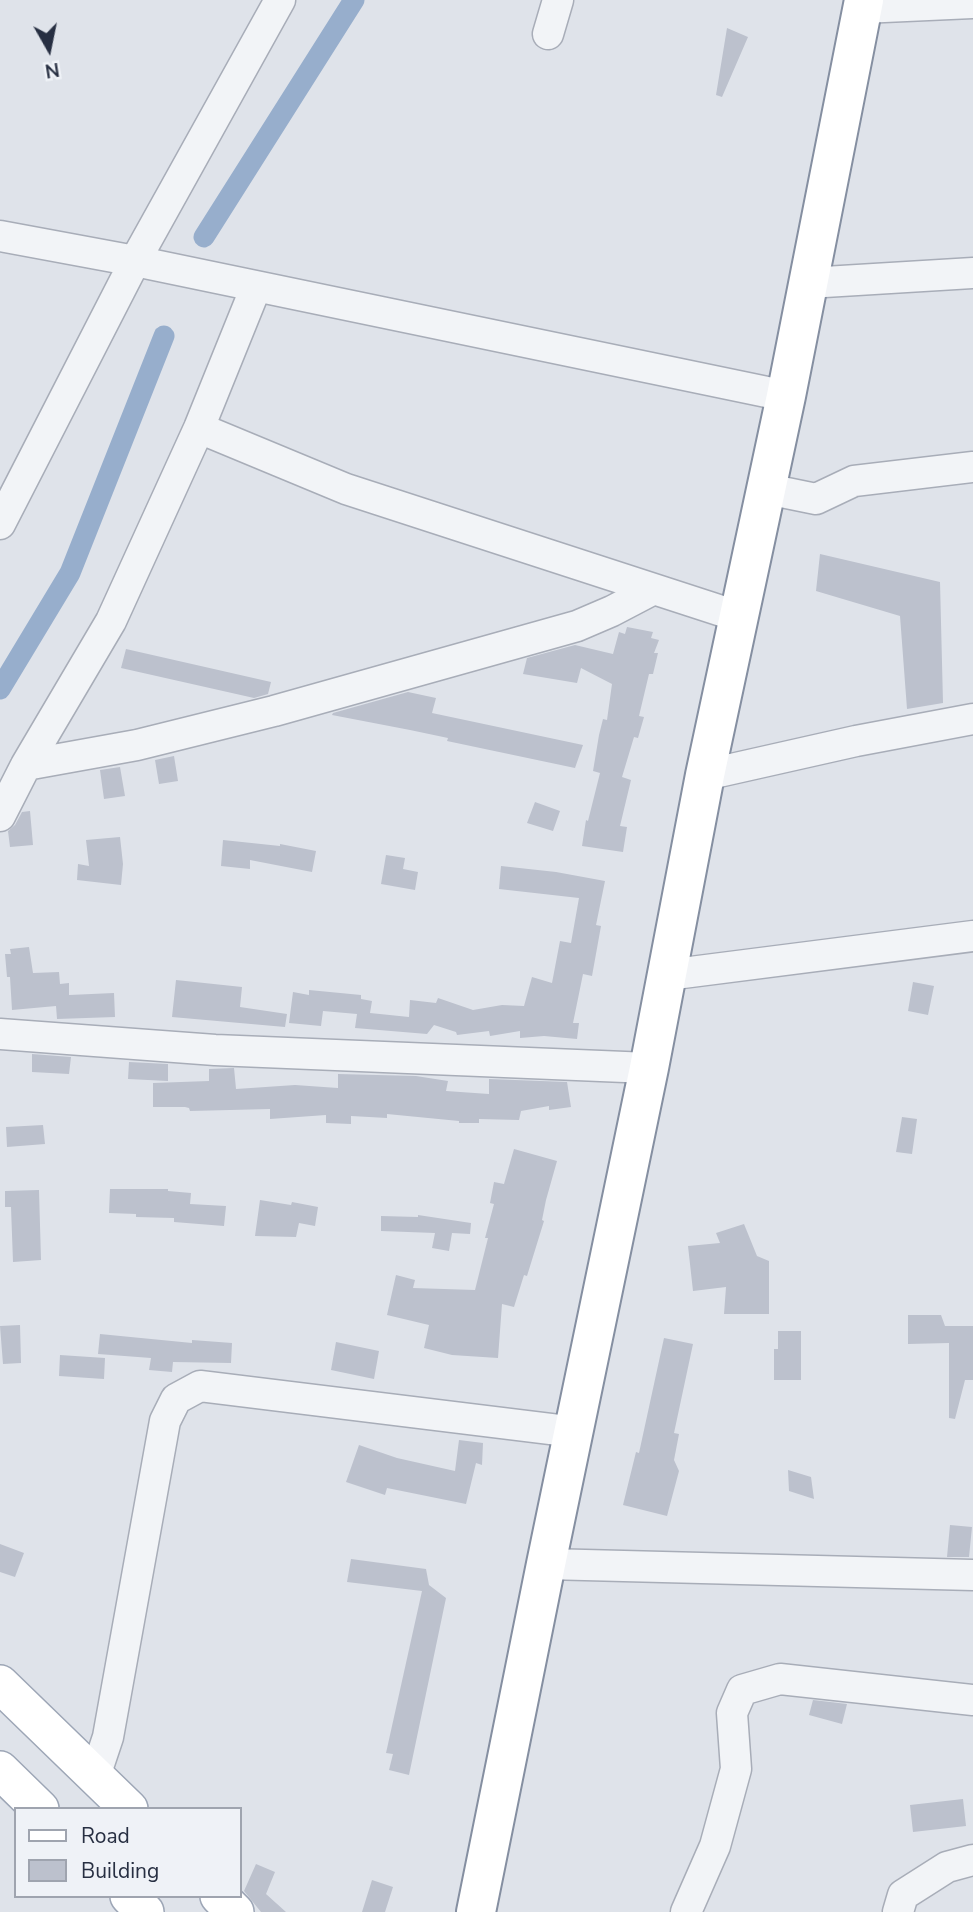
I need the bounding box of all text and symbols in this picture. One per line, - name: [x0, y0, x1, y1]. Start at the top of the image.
- north arrow: [14, 14, 84, 84]
- text: N: [43, 56, 61, 84]
- legend: [14, 1807, 242, 1898]
- text: Road: [81, 1822, 130, 1850]
- text: Building: [81, 1857, 159, 1885]

